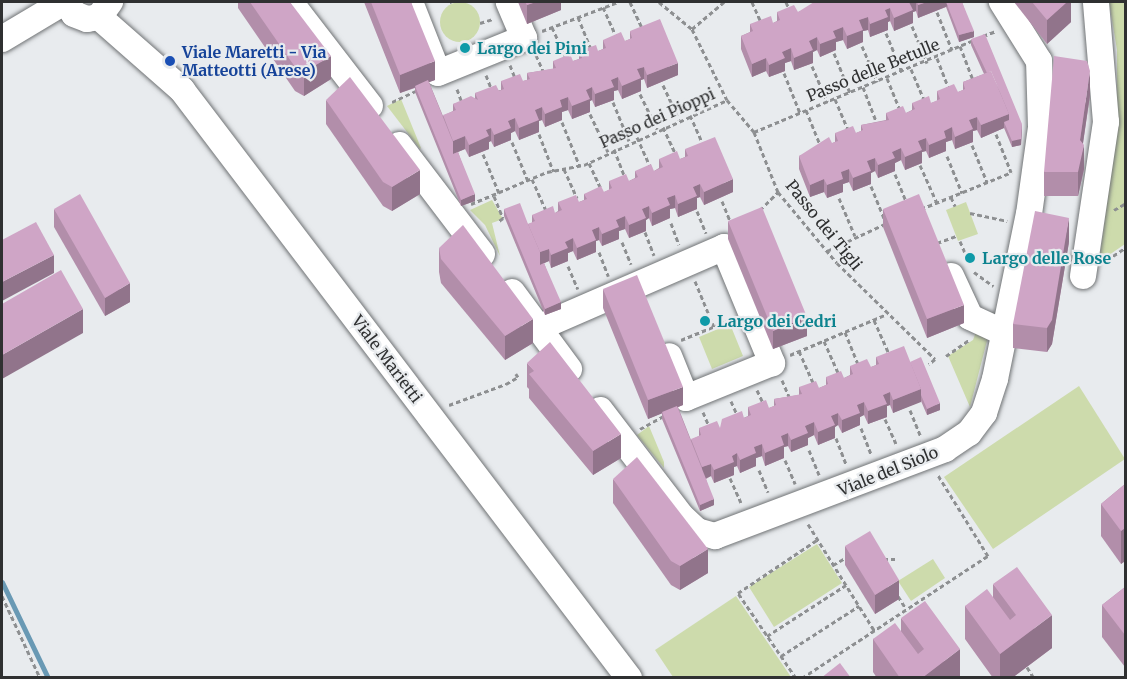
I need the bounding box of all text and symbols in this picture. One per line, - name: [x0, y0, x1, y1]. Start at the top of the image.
- street label: Passo delle Betulle: [804, 35, 942, 105]
- place label: Largo dei Pini: [477, 38, 587, 58]
- marker: Largo dei Pini: [458, 41, 472, 55]
- place label: Viale Maretti - Via Matteotti (Arese): [182, 42, 326, 80]
- marker: Viale Maretti - Via Matteotti (Arese): [163, 54, 177, 68]
- street label: Passo dei Pioppi: [596, 84, 718, 152]
- street label: Passo dei Tigli: [782, 176, 866, 274]
- place label: Largo delle Rose: [982, 248, 1111, 268]
- marker: Largo delle Rose: [963, 251, 977, 265]
- street label: Viale Marietti: [348, 311, 426, 407]
- place label: Largo dei Cedri: [717, 311, 837, 331]
- marker: Largo dei Cedri: [698, 314, 712, 328]
- street label: Viale del Siolo: [835, 442, 941, 500]

